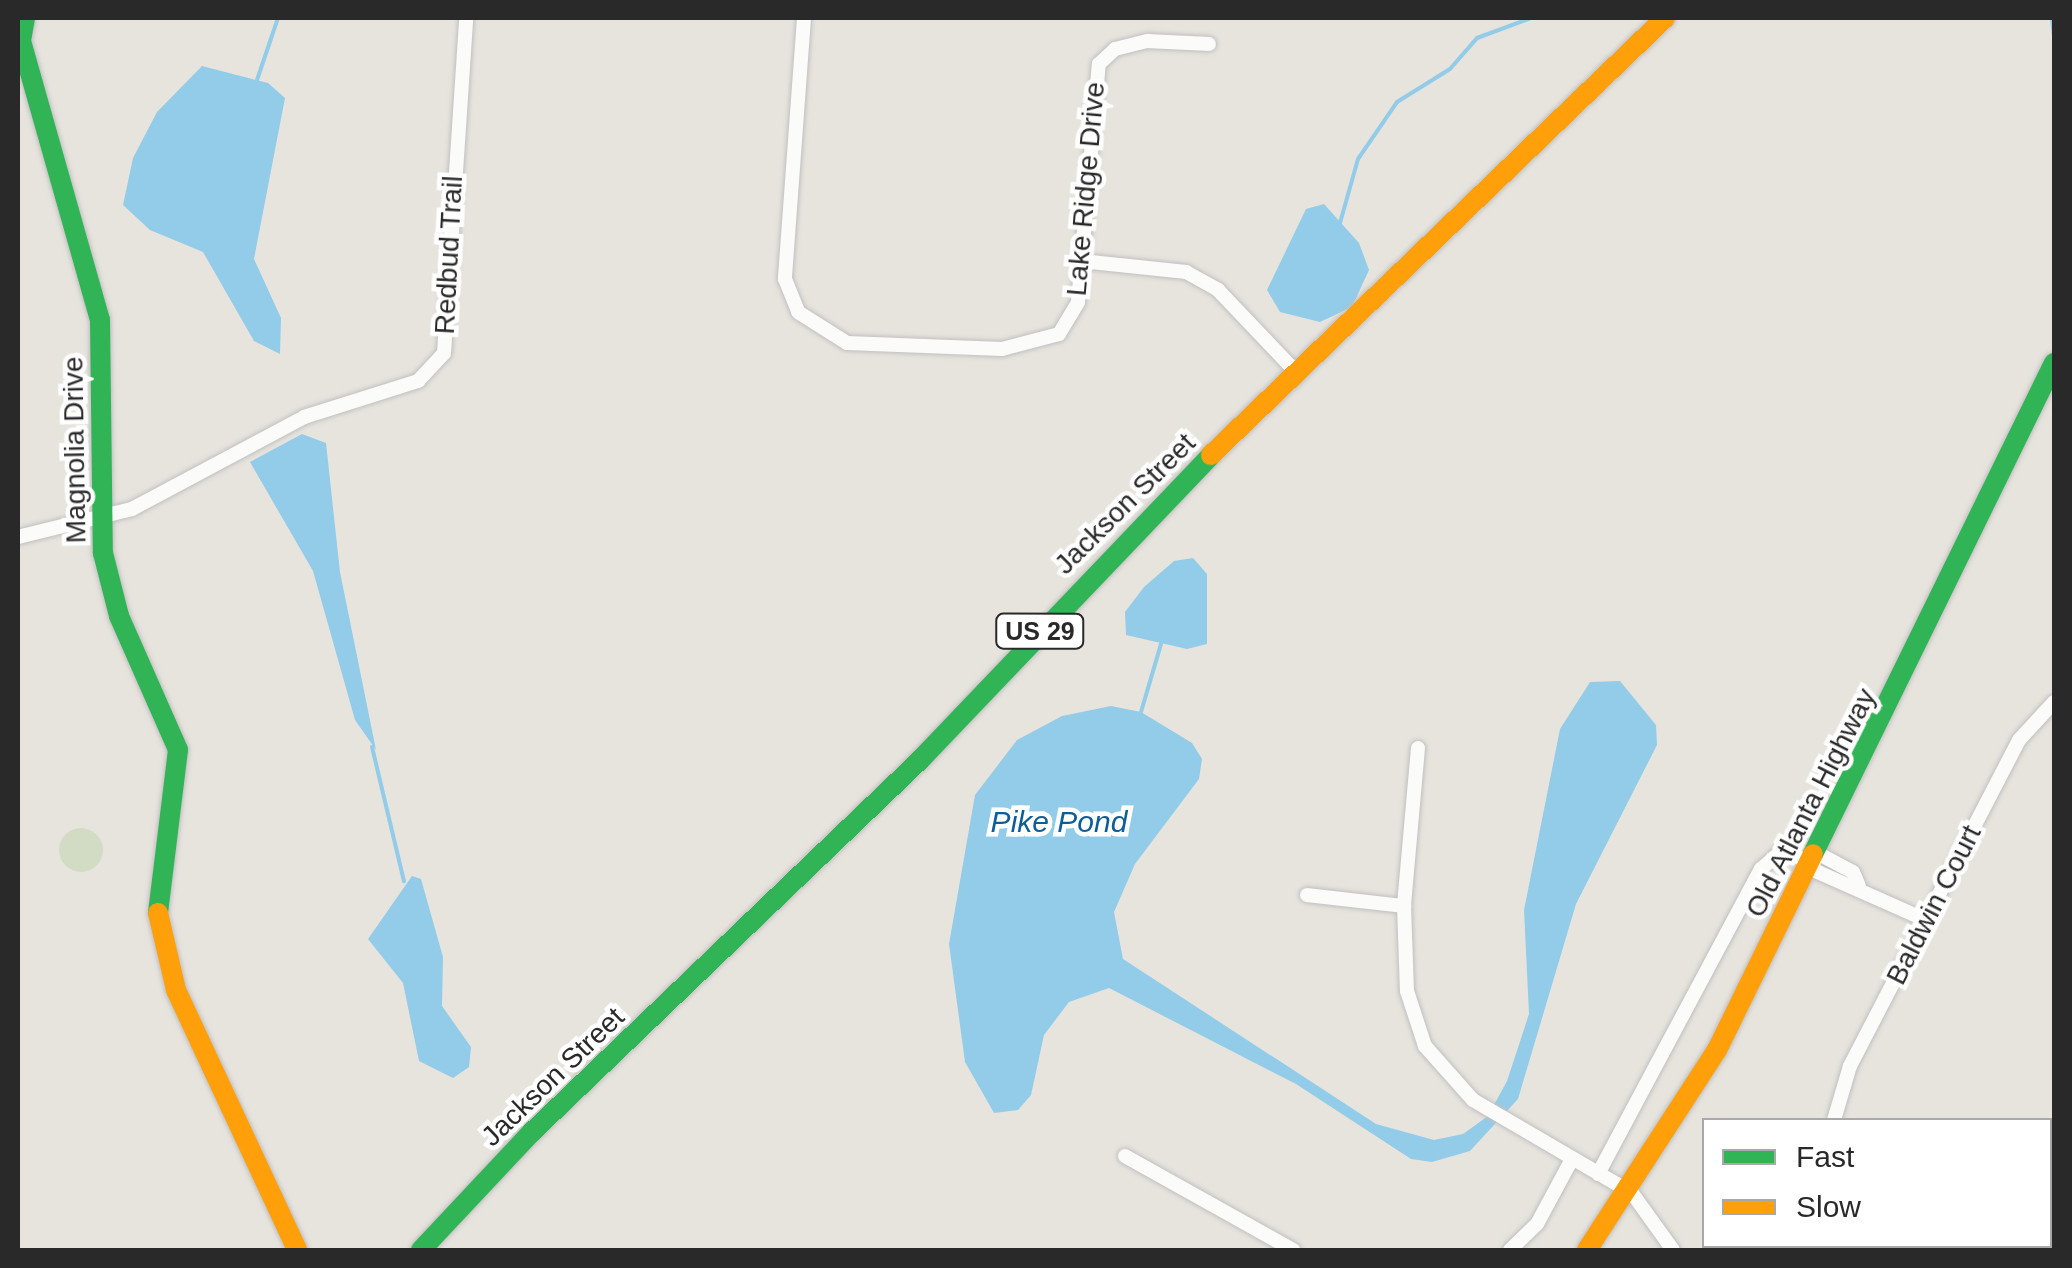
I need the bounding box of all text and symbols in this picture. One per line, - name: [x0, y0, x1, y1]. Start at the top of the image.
- street label: Lake Ridge Drive: [1060, 81, 1112, 297]
- street label: Redbud Trail: [428, 175, 470, 335]
- street label: Magnolia Drive: [57, 356, 93, 544]
- street label: Jackson Street: [1048, 427, 1202, 581]
- road number: US 29: [995, 611, 1085, 651]
- street label: Old Atlanta Highway: [1738, 682, 1884, 924]
- water label: Pike Pond: [991, 804, 1127, 840]
- street label: Baldwin Court: [1879, 820, 1989, 990]
- street label: Jackson Street: [475, 1001, 631, 1153]
- legend: [1702, 1118, 2052, 1248]
- text: Fast: [1796, 1140, 1854, 1173]
- text: Slow: [1796, 1190, 1861, 1223]

